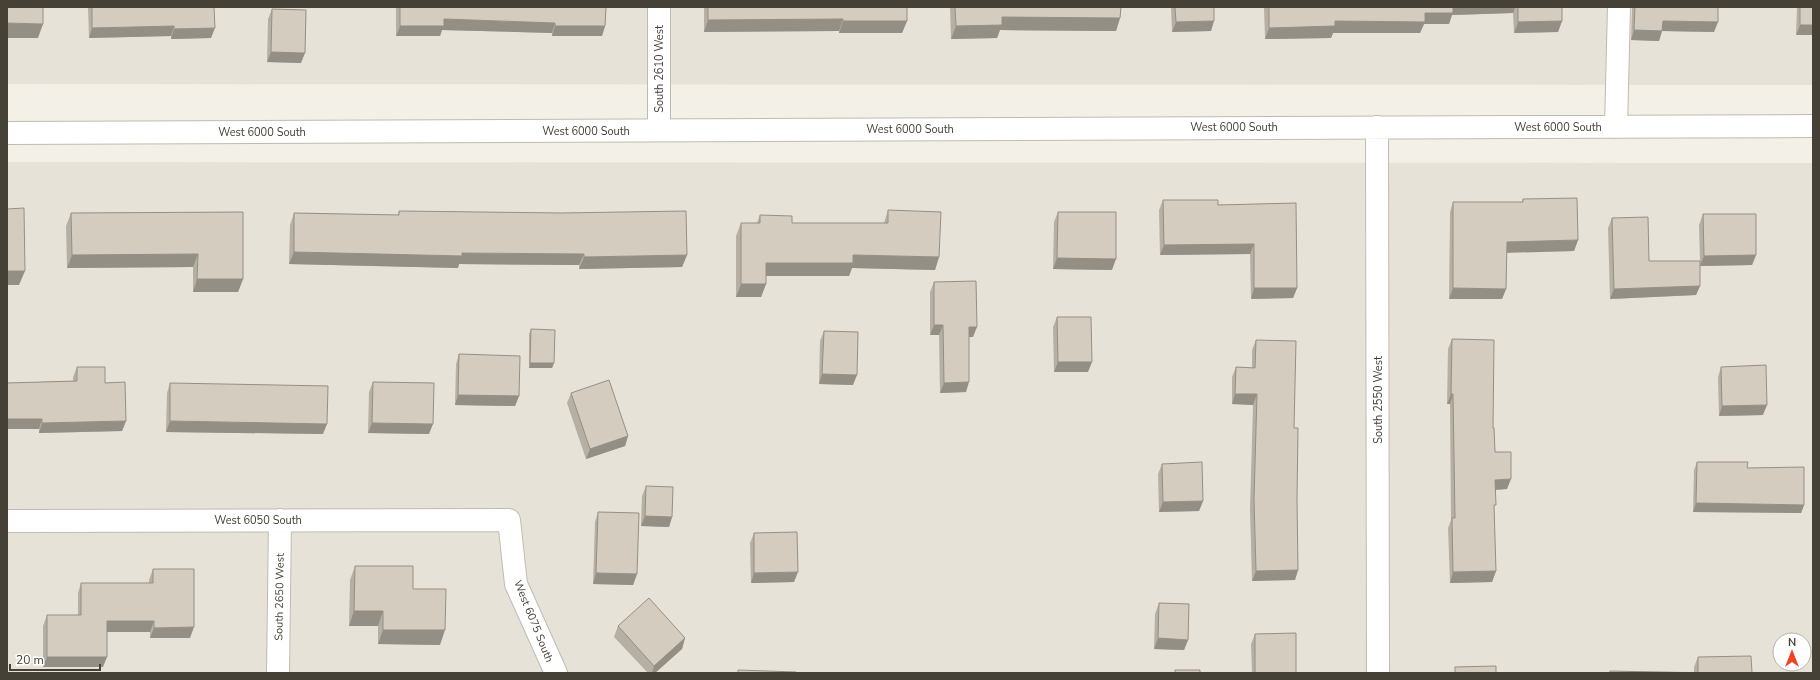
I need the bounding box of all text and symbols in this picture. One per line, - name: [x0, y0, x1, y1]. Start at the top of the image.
- street label: South 2610 West: [652, 25, 667, 113]
- street label: West 6000 South: [1190, 120, 1278, 135]
- street label: West 6000 South: [1514, 120, 1602, 135]
- street label: West 6000 South: [866, 122, 954, 137]
- street label: West 6000 South: [542, 124, 630, 139]
- street label: West 6000 South: [218, 125, 306, 140]
- street label: South 2550 West: [1371, 356, 1386, 444]
- street label: West 6050 South: [214, 513, 302, 528]
- street label: South 2650 West: [271, 553, 288, 641]
- street label: West 6075 South: [510, 578, 557, 665]
- north arrow: [1772, 632, 1812, 672]
- text: N: [1788, 635, 1796, 650]
- scale bar: [10, 646, 100, 672]
- text: 20 m: [16, 652, 44, 668]

